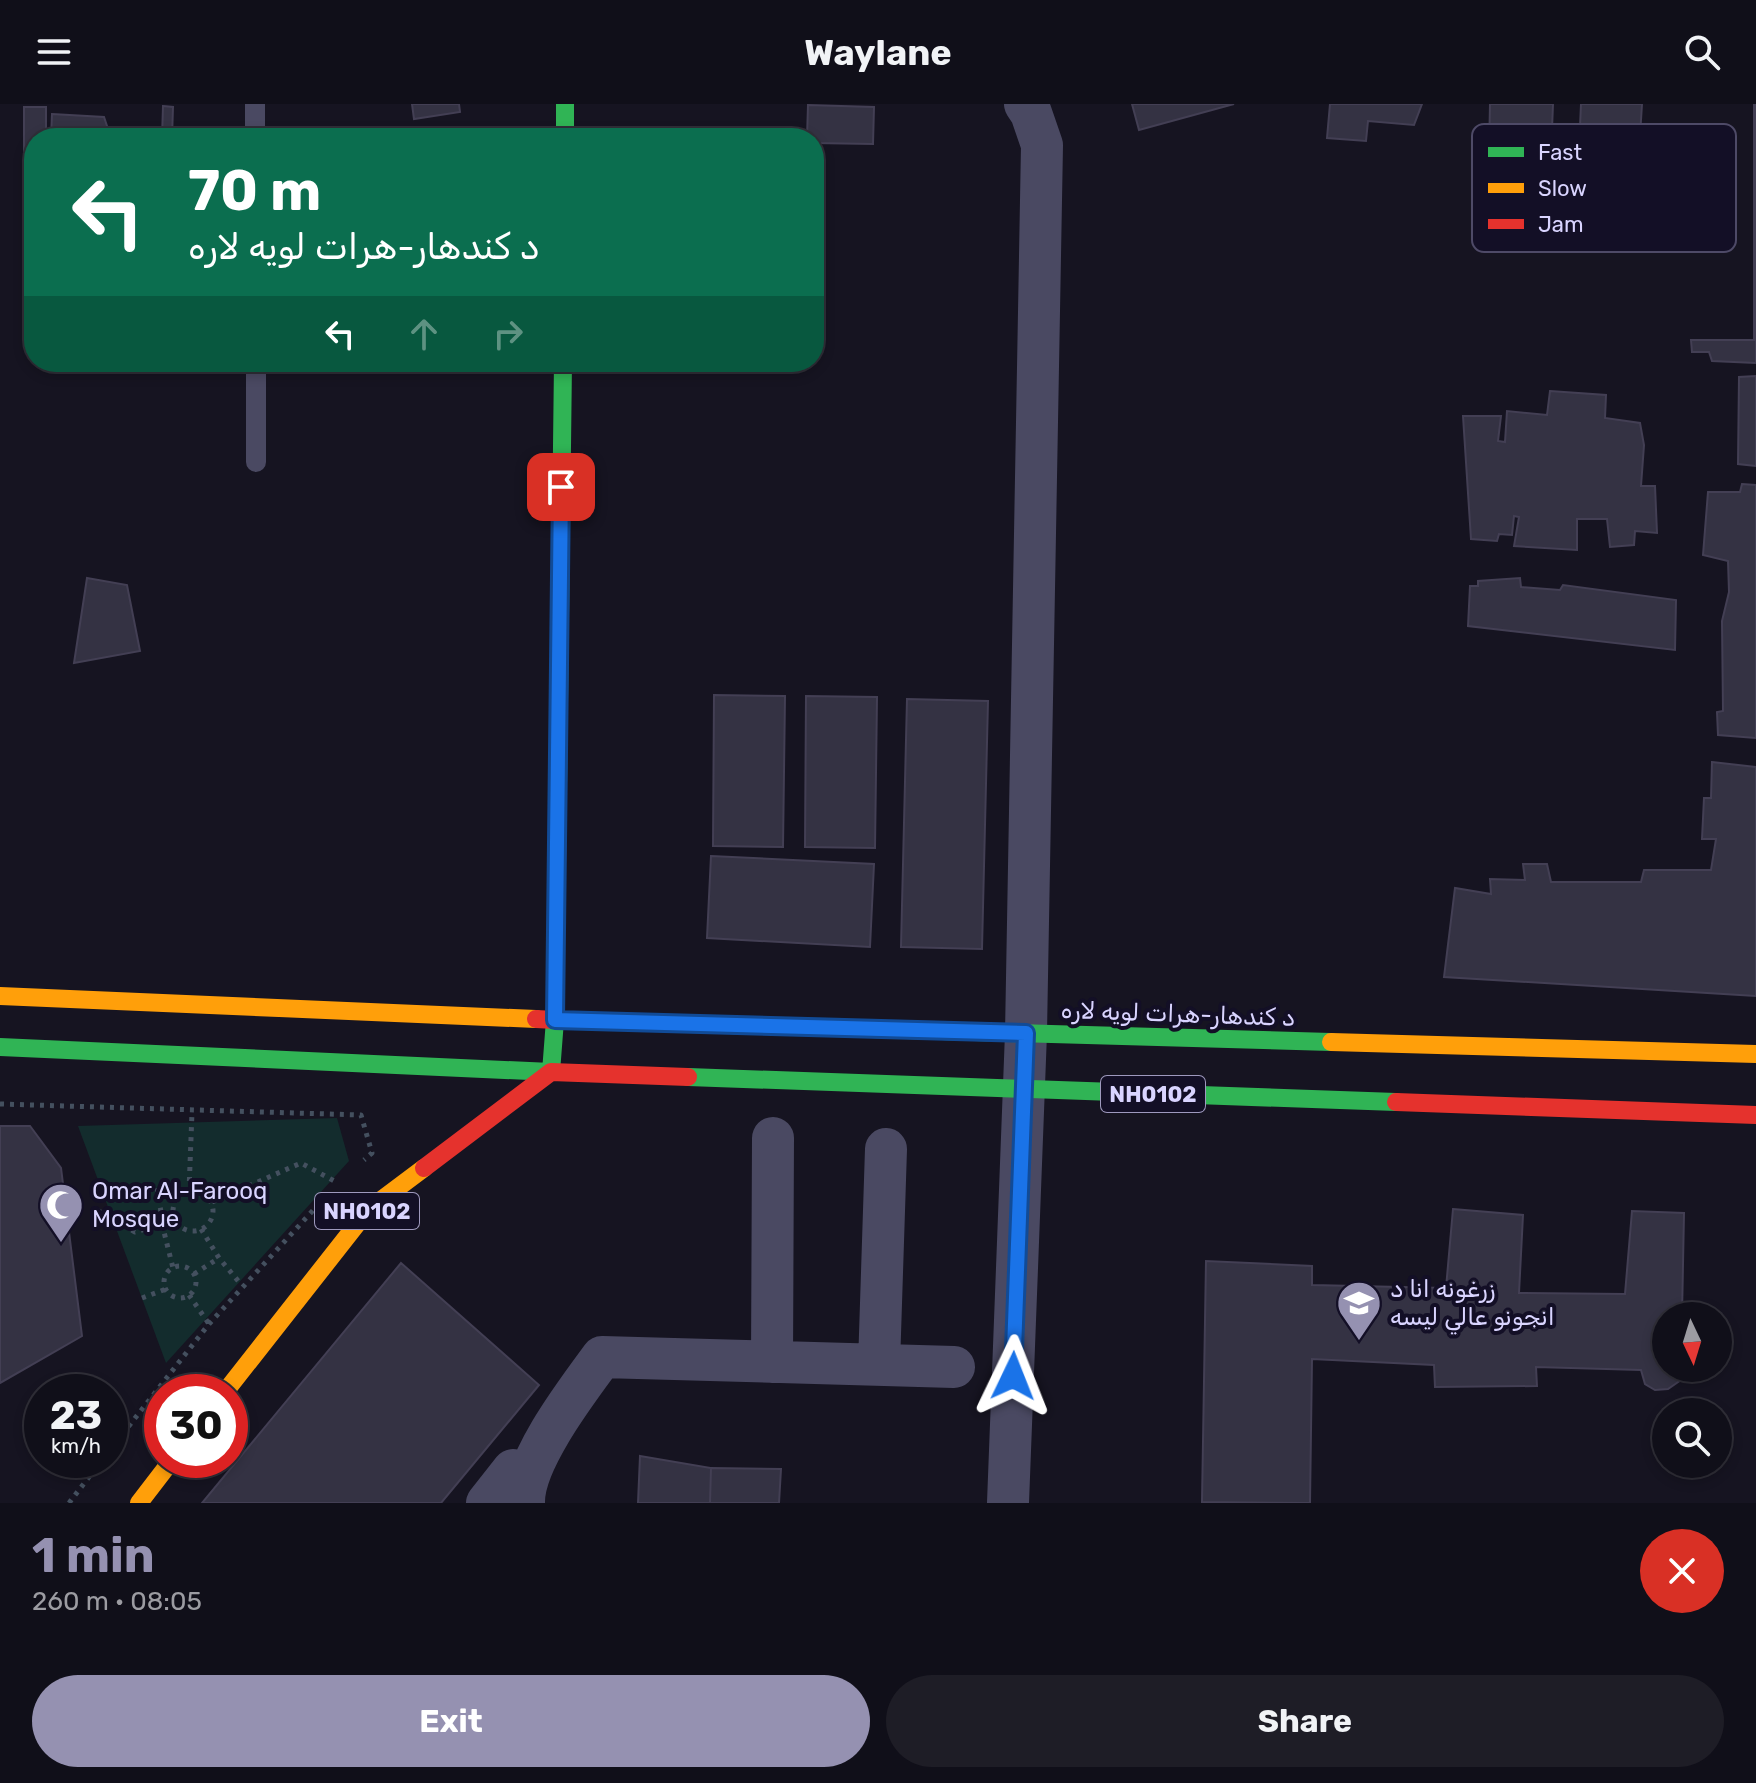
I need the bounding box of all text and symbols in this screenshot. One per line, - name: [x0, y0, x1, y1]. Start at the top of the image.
- icon: menu: [32, 30, 76, 74]
- icon: search: [1680, 30, 1724, 74]
- text: Waylane: [804, 31, 952, 74]
- legend: [1472, 124, 1736, 252]
- text: Fast: [1538, 139, 1583, 166]
- text: 70 m: [188, 158, 321, 224]
- icon: left: [56, 160, 160, 264]
- text: Slow: [1538, 175, 1587, 202]
- text: Jam: [1538, 211, 1584, 238]
- text: د کندهار-هرات لويه لاره: [188, 225, 540, 268]
- icon: left: [318, 312, 362, 356]
- icon: ahead: [402, 312, 446, 356]
- icon: right: [486, 312, 530, 356]
- pin: [527, 453, 595, 521]
- icon: arrive: [539, 465, 583, 509]
- street label: د کندهار-هرات لويه لاره: [1060, 996, 1296, 1032]
- road number: NH0102: [1101, 1076, 1205, 1112]
- place label: Omar Al-Farooq Mosque: [92, 1177, 267, 1233]
- mosque icon: Omar Al-Farooq Mosque: [37, 1181, 85, 1244]
- road number: NH0102: [315, 1193, 419, 1229]
- place label: زرغونه انا د انجونو عالي لیسه: [1390, 1275, 1555, 1335]
- school or university icon: زرغونه انا د انجونو عالي لیسه: [1335, 1279, 1383, 1342]
- north arrow: [1652, 1302, 1732, 1382]
- map controls: [1652, 1302, 1732, 1478]
- position arrow: [971, 1334, 1055, 1418]
- speed limit sign: 30: [144, 1374, 248, 1478]
- text: 23: [50, 1392, 102, 1439]
- button: search: [1652, 1398, 1732, 1478]
- text: km/h: [51, 1434, 101, 1458]
- text: 1 min: [32, 1527, 155, 1584]
- button: close: [1640, 1529, 1724, 1613]
- text: 260 m · 08:05: [32, 1586, 202, 1617]
- button: Exit: [32, 1675, 870, 1767]
- button: Share: [886, 1675, 1724, 1767]

